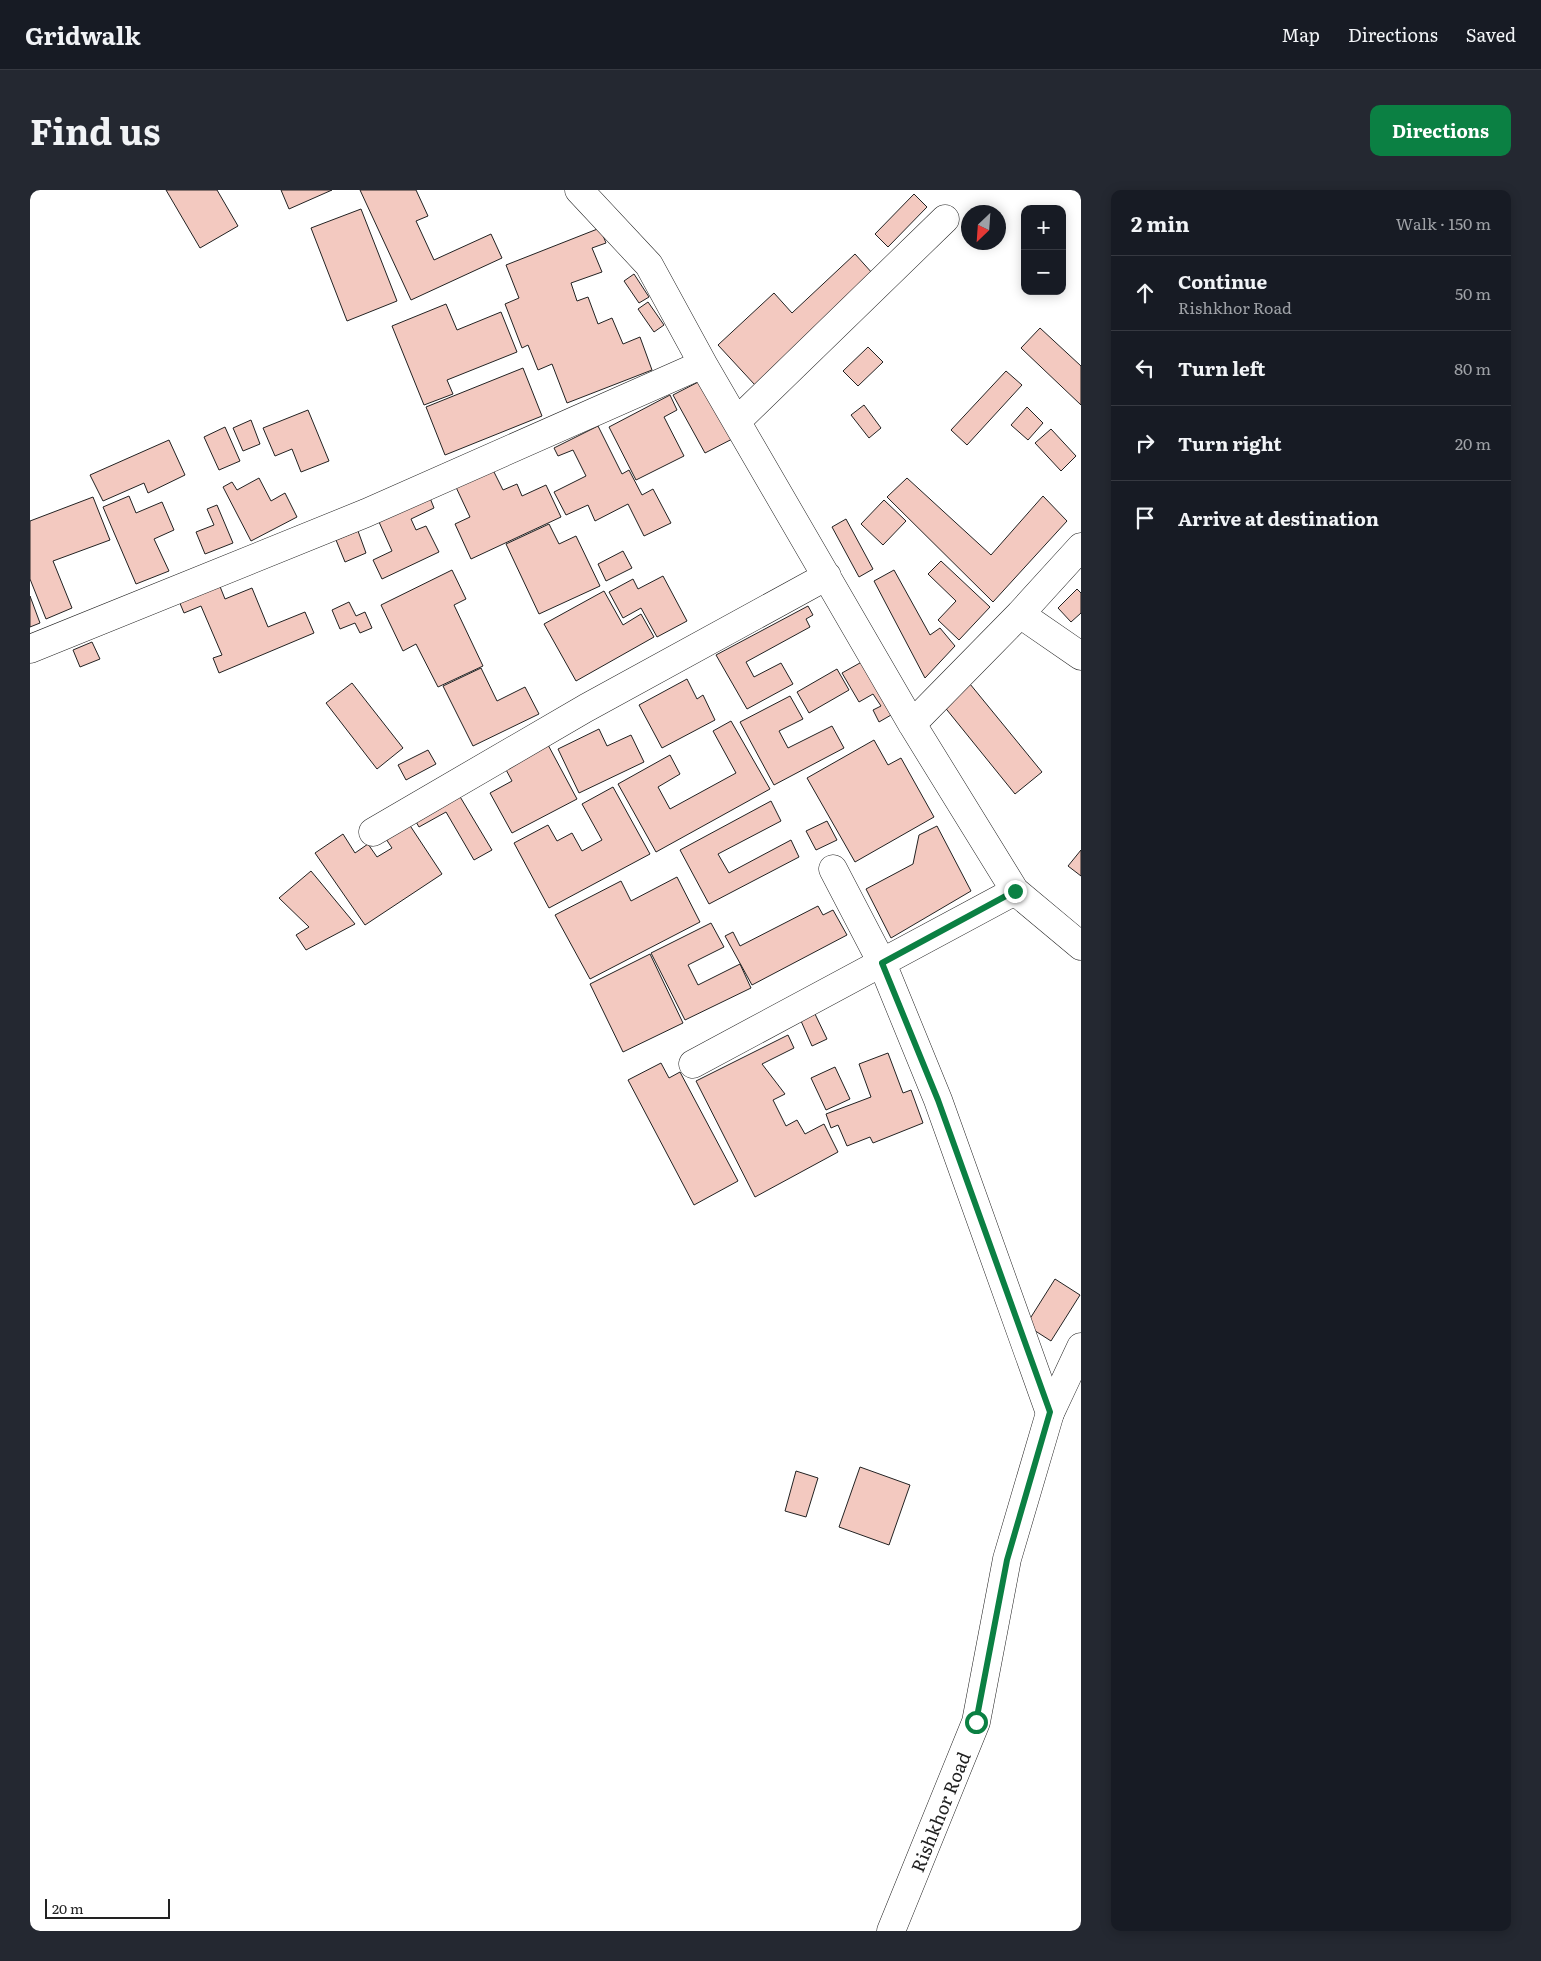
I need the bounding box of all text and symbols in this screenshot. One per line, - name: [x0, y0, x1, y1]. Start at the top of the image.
- text: Gridwalk: [25, 17, 141, 52]
- text: Map: [1282, 21, 1320, 48]
- text: Directions: [1348, 21, 1438, 48]
- text: Saved: [1466, 21, 1516, 48]
- text: Find us: [30, 104, 160, 156]
- button: Directions: [1370, 105, 1511, 156]
- north arrow: [961, 205, 1006, 250]
- map controls: [1021, 205, 1066, 295]
- button: +: [1021, 205, 1066, 250]
- text: 2 min: [1131, 207, 1190, 238]
- text: Walk · 150 m: [1396, 211, 1491, 235]
- button: −: [1021, 250, 1066, 295]
- text: Continue: [1178, 267, 1267, 295]
- icon: ahead: [1131, 279, 1159, 307]
- text: 50 m: [1455, 281, 1491, 305]
- text: Rishkhor Road: [1178, 295, 1292, 319]
- icon: left: [1131, 354, 1159, 382]
- text: Turn left: [1178, 354, 1265, 382]
- text: 80 m: [1454, 356, 1491, 380]
- icon: right: [1131, 429, 1159, 457]
- text: Turn right: [1178, 429, 1282, 457]
- text: 20 m: [1455, 431, 1491, 455]
- icon: arrive: [1131, 504, 1159, 532]
- text: Arrive at destination: [1178, 504, 1379, 532]
- route end: [1004, 880, 1027, 903]
- route start: [965, 1711, 988, 1734]
- street label: Rishkhor Road: [903, 1747, 976, 1876]
- scale bar: [45, 1896, 170, 1919]
- text: 20 m: [52, 1898, 84, 1918]

